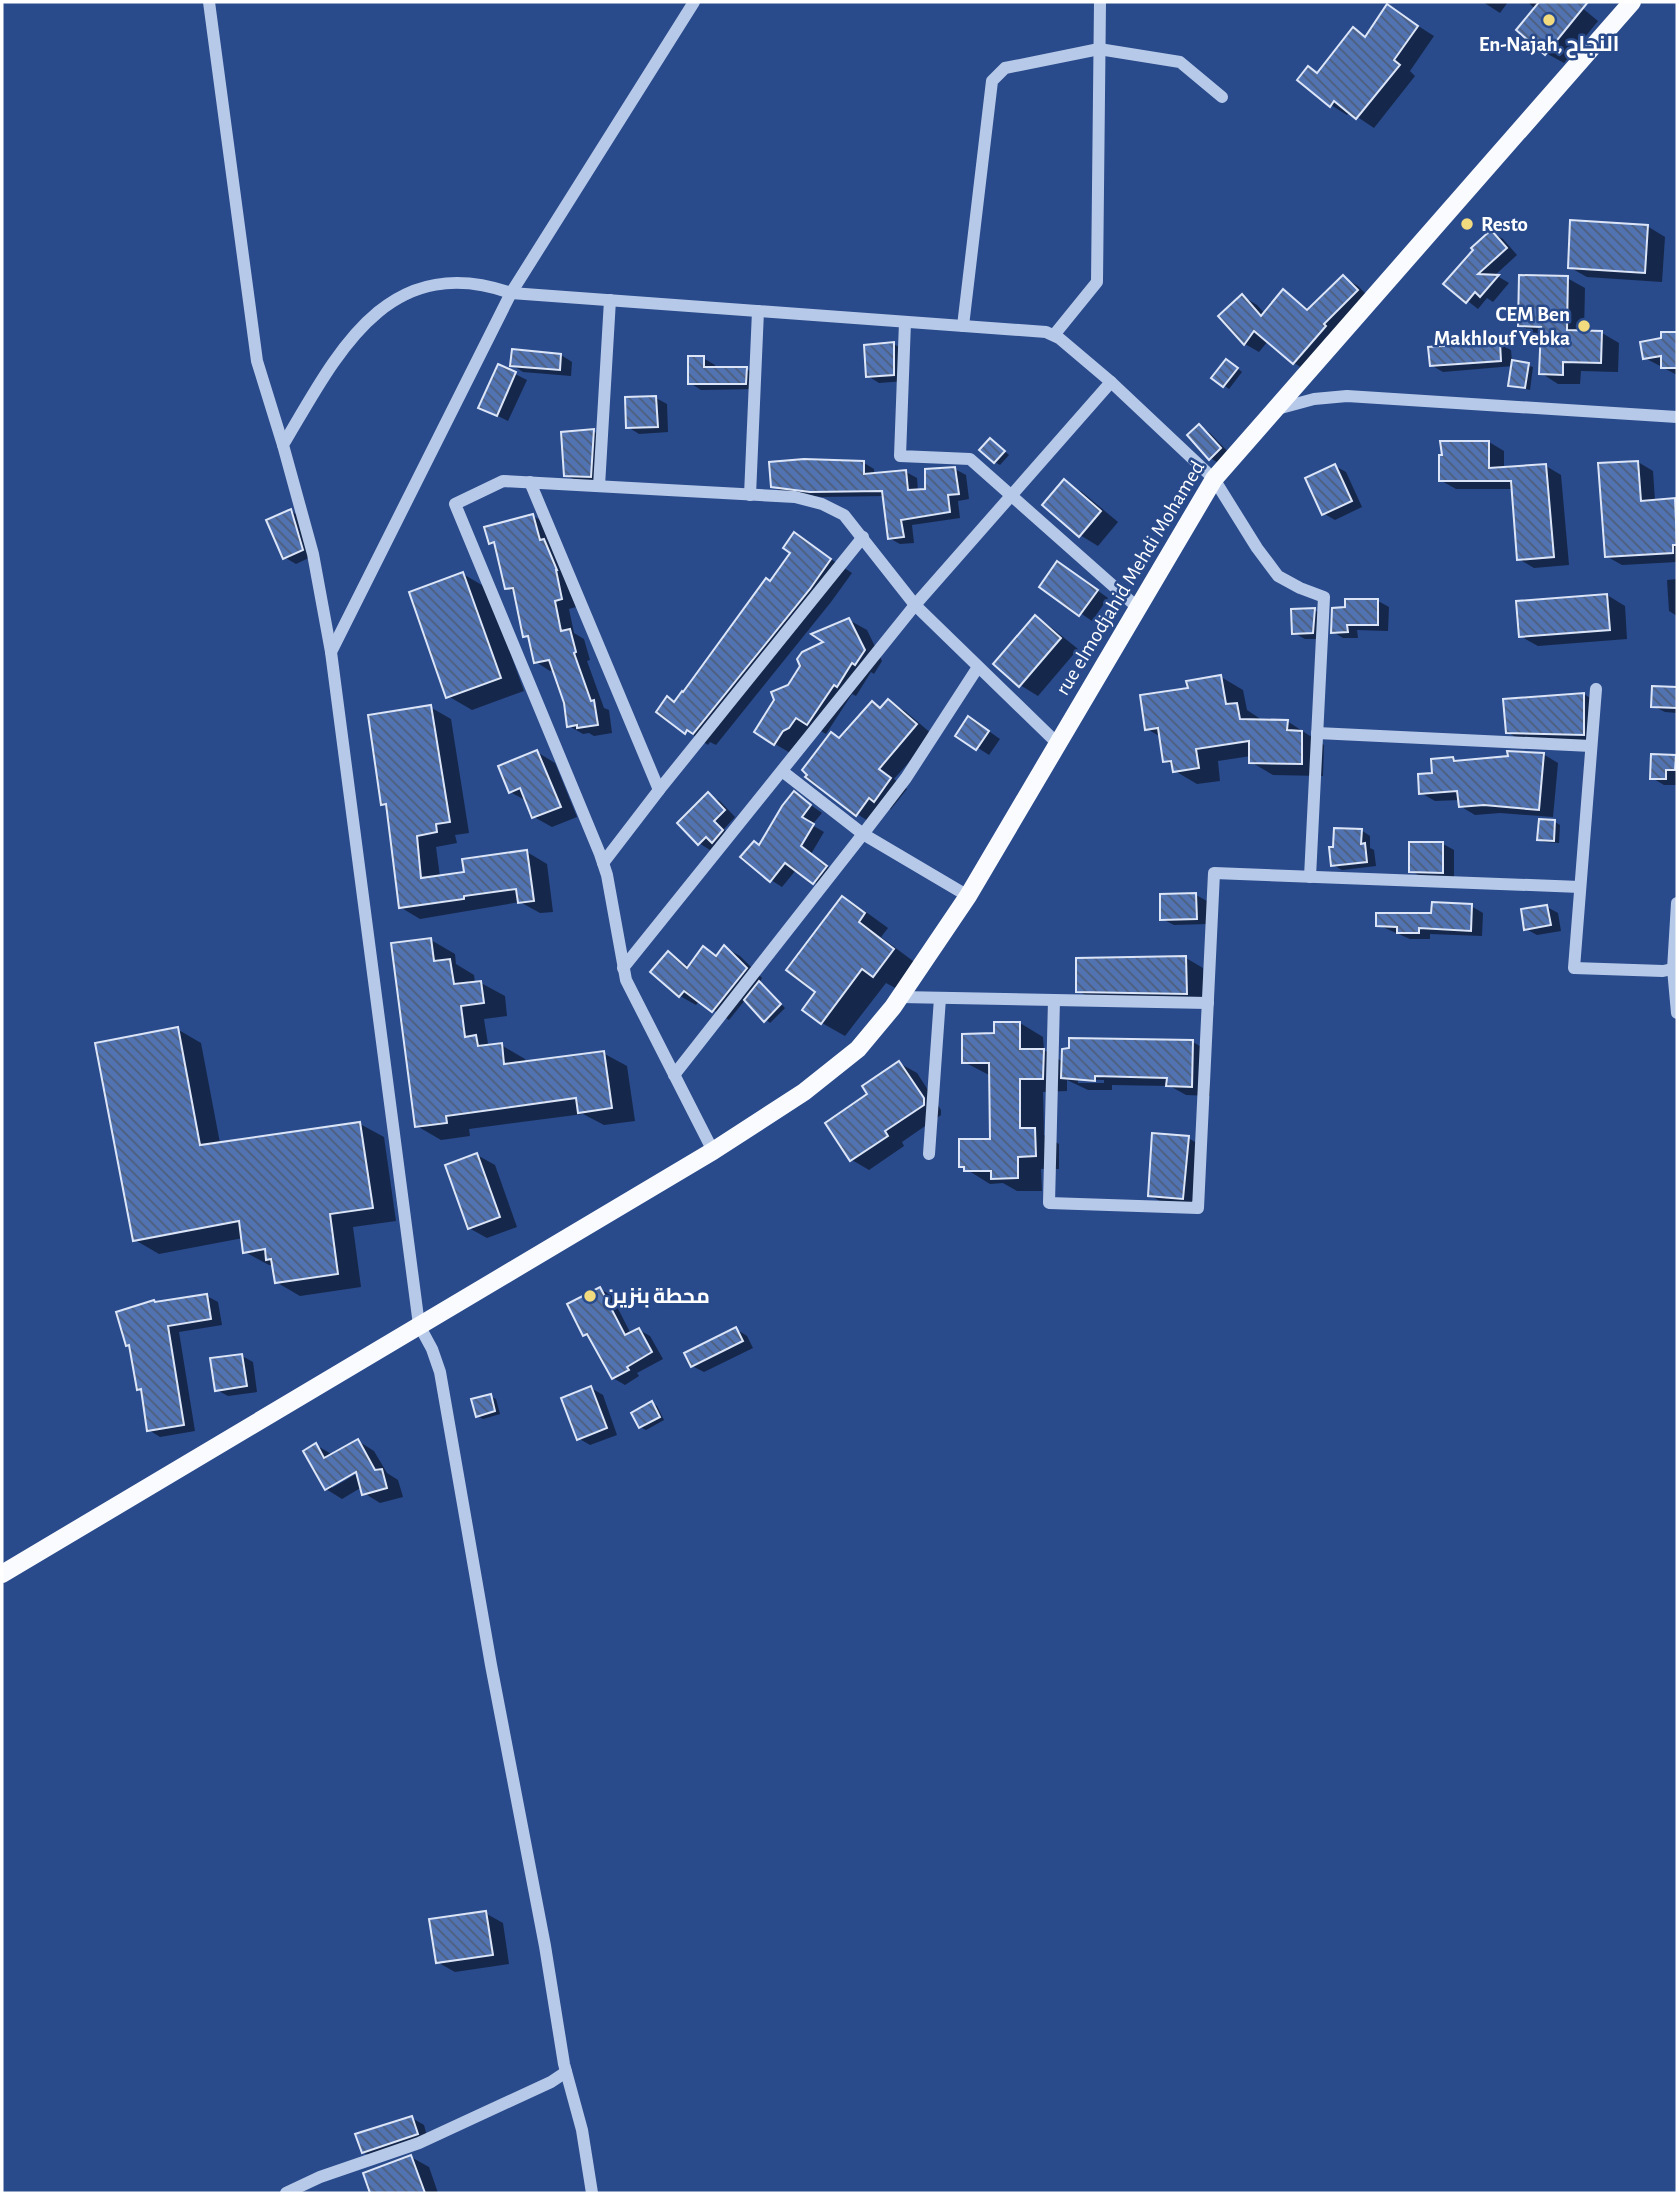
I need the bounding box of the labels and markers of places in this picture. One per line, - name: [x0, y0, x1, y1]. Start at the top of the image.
- marker: En-Najah, النجاح: [1541, 12, 1557, 28]
- place label: En-Najah, النجاح: [1479, 34, 1619, 58]
- place label: Resto: [1481, 214, 1528, 235]
- marker: Resto: [1459, 216, 1475, 232]
- place label: CEM Ben Makhlouf Yebka: [1434, 304, 1570, 349]
- marker: CEM Ben Makhlouf Yebka: [1576, 318, 1592, 334]
- place label: محطة بنزين: [604, 1286, 710, 1308]
- marker: محطة بنزين: [582, 1288, 598, 1304]

